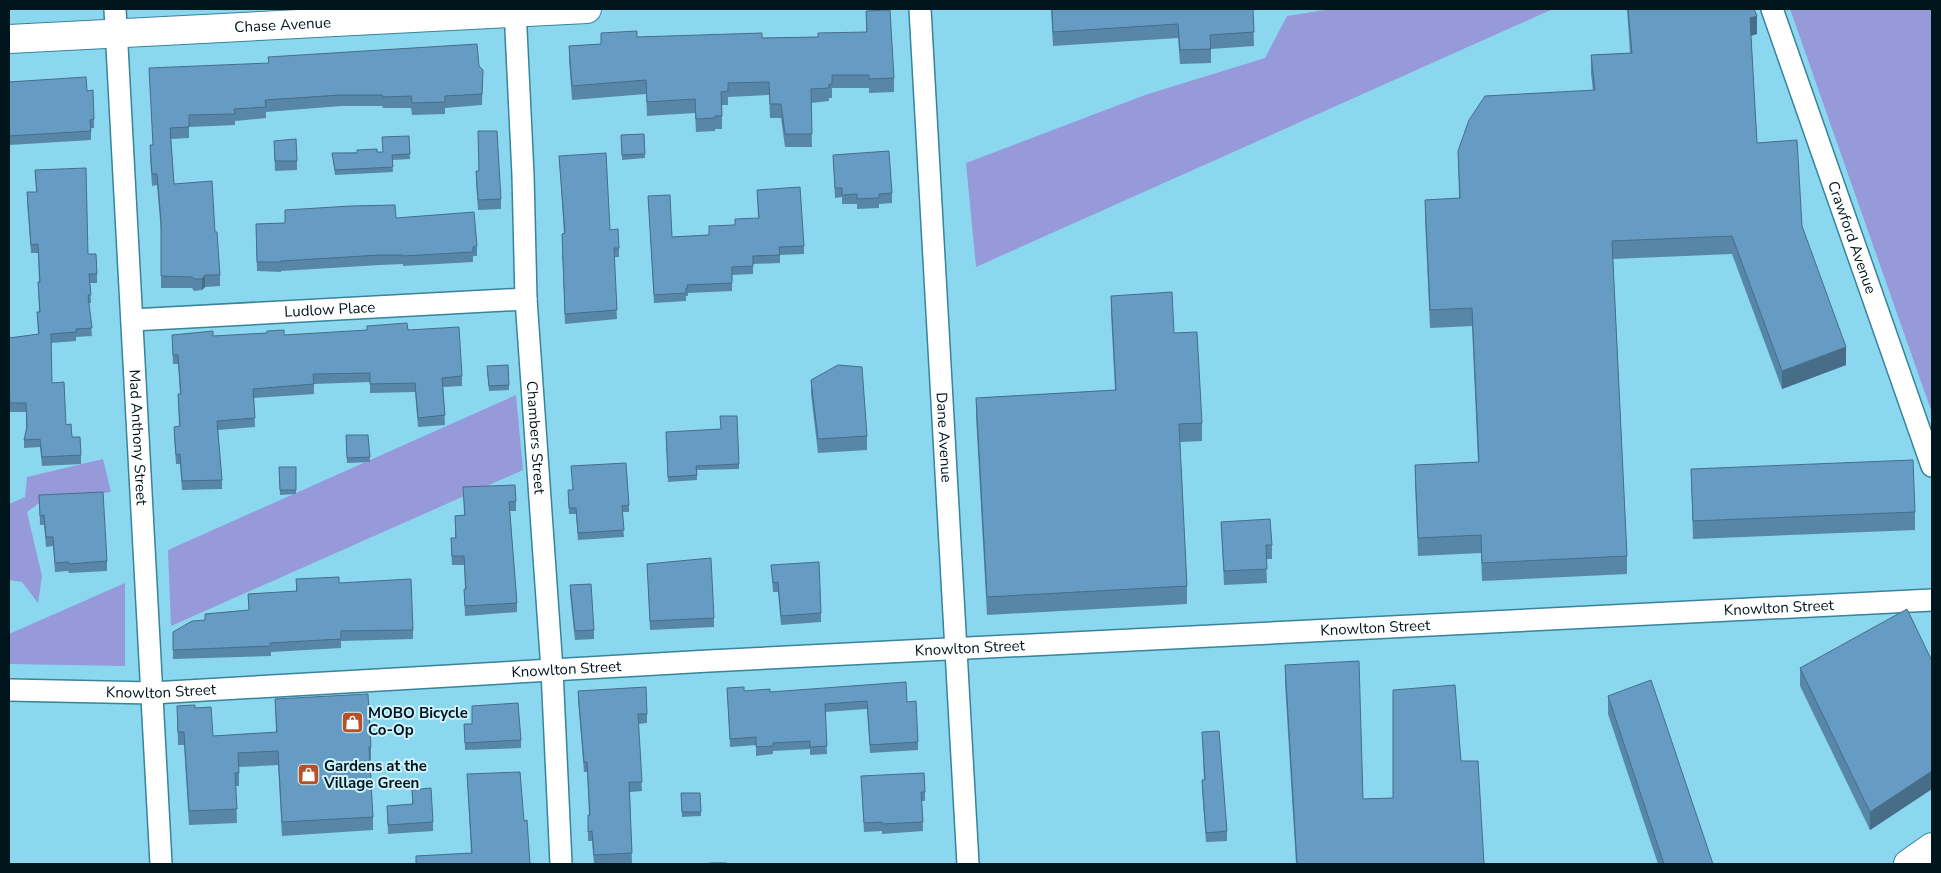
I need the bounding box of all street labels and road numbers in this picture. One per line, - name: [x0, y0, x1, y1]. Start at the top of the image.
- street label: Chase Avenue: [234, 12, 331, 37]
- street label: Crawford Avenue: [1823, 178, 1881, 296]
- street label: Ludlow Place: [284, 297, 376, 322]
- street label: Mad Anthony Street: [124, 369, 152, 507]
- street label: Chambers Street: [522, 380, 550, 495]
- street label: Dane Avenue: [932, 392, 957, 483]
- street label: Knowlton Street: [1723, 595, 1835, 620]
- street label: Knowlton Street: [1320, 615, 1431, 640]
- street label: Knowlton Street: [914, 635, 1026, 661]
- street label: Knowlton Street: [511, 656, 623, 682]
- street label: Knowlton Street: [106, 679, 217, 703]

